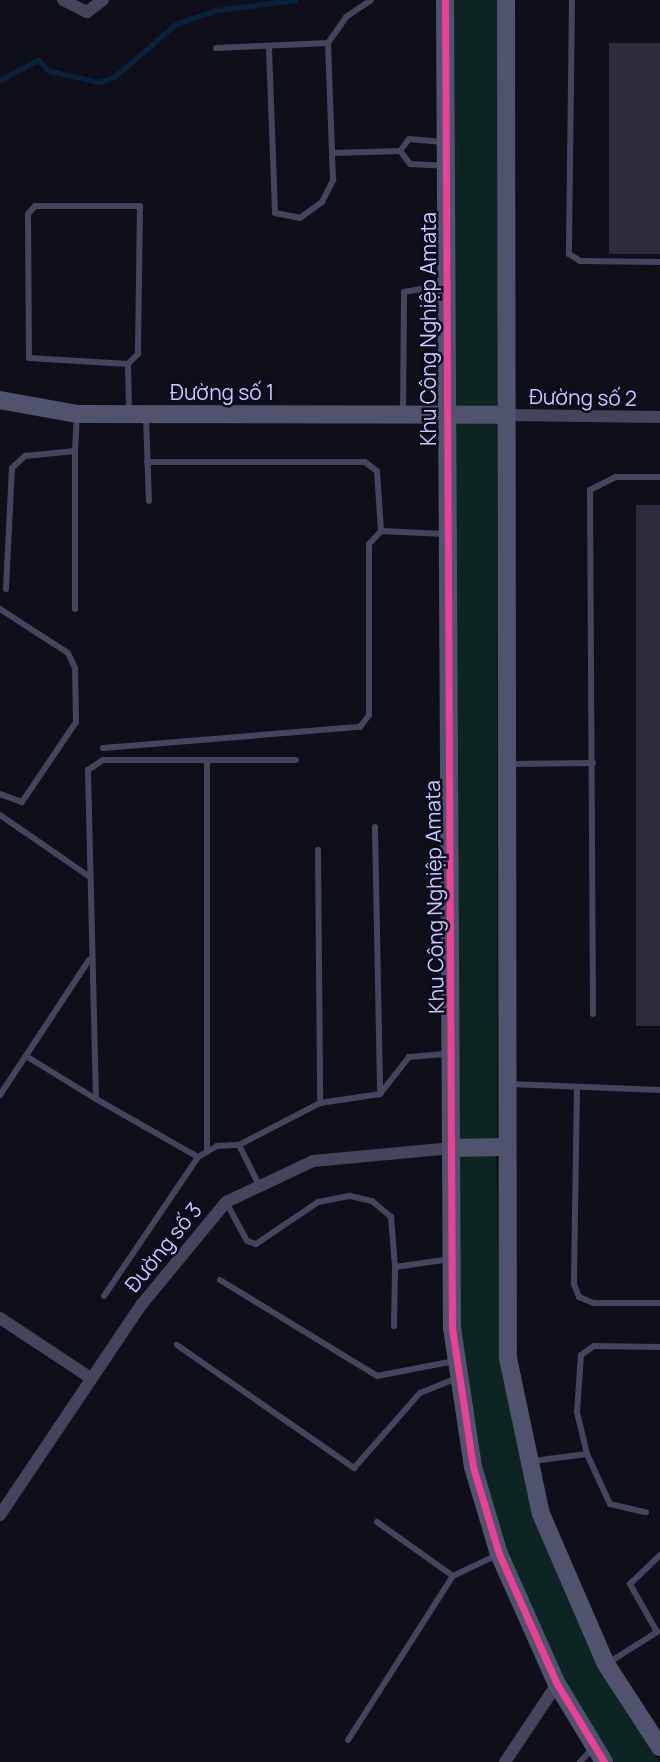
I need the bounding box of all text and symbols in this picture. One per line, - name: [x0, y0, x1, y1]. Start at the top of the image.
- street label: Khu Công Nghiệp Amata: [415, 212, 441, 446]
- street label: Đường số 1: [170, 379, 274, 405]
- street label: Đường số 2: [529, 383, 637, 411]
- street label: Khu Công Nghiệp Amata: [419, 780, 449, 1014]
- street label: Đường số 3: [119, 1197, 207, 1297]

